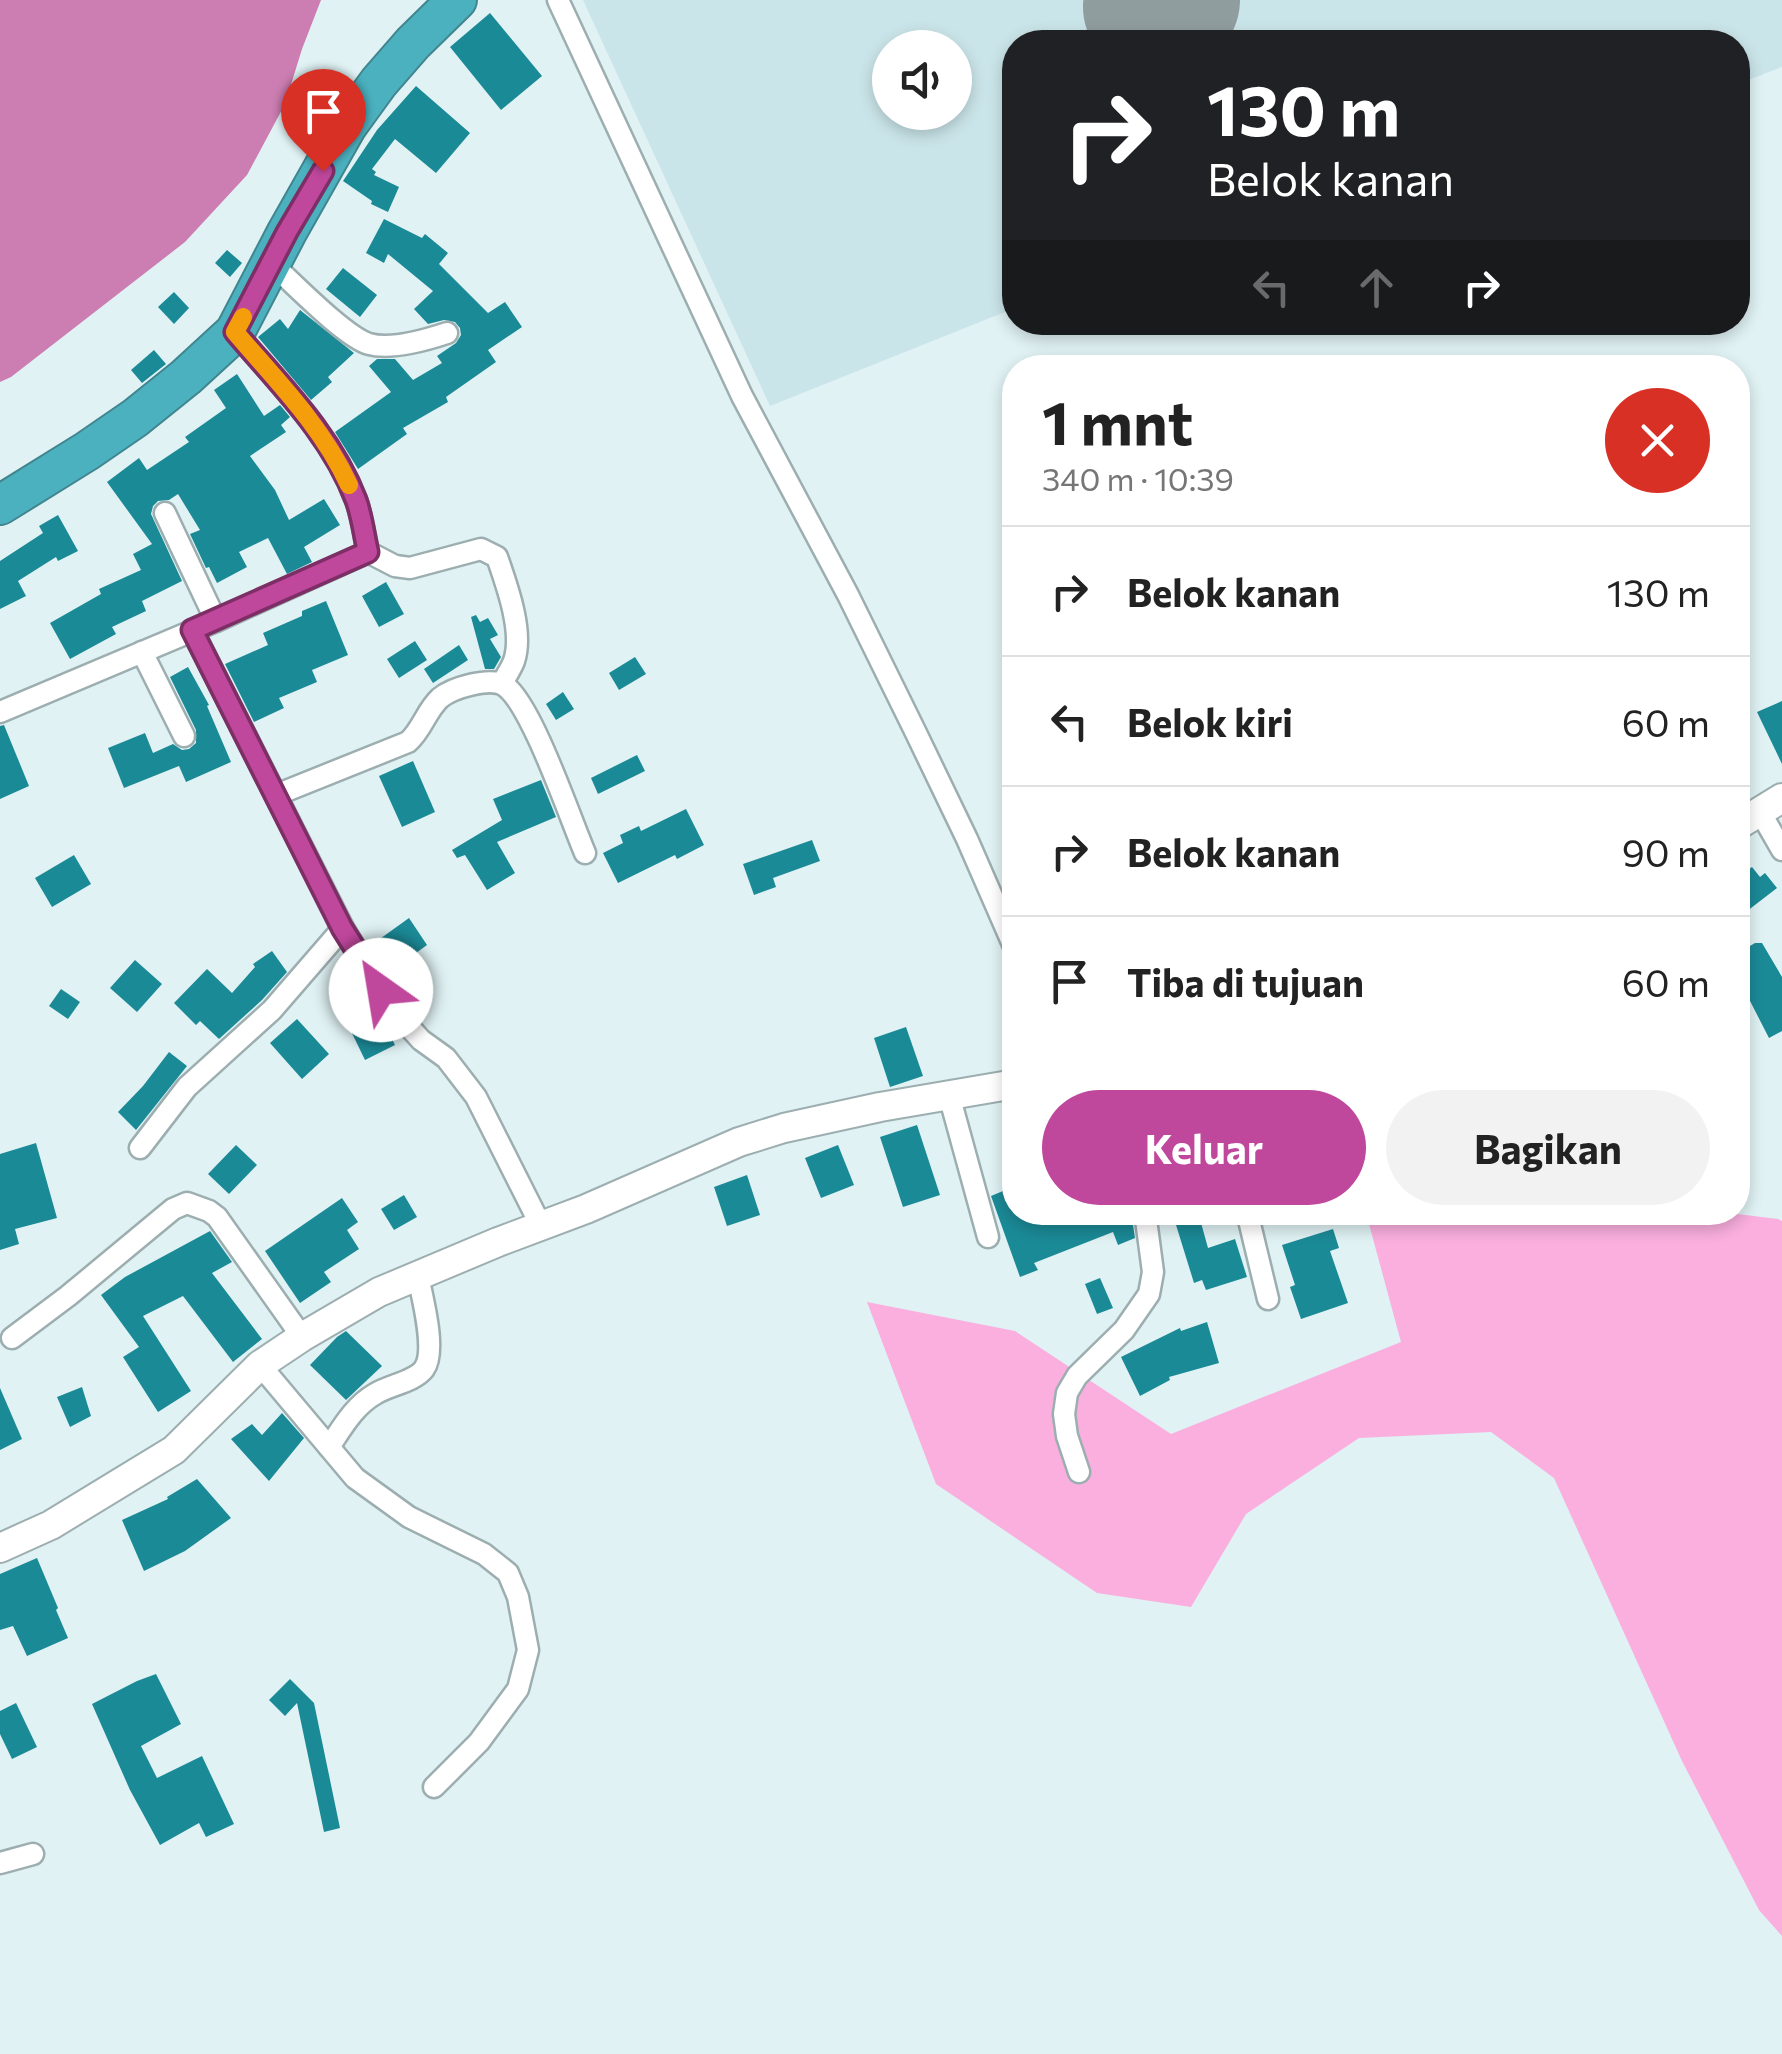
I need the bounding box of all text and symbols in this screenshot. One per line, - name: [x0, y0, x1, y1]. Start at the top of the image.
- map controls: [872, 30, 972, 130]
- button: sound: [872, 30, 972, 130]
- text: 130 m: [1207, 65, 1400, 150]
- pin: [281, 69, 366, 172]
- icon: right: [1042, 70, 1172, 200]
- icon: arrive: [296, 84, 351, 139]
- text: Belok kanan: [1207, 150, 1454, 205]
- icon: left: [1244, 260, 1299, 315]
- icon: ahead: [1349, 260, 1404, 315]
- icon: right: [1454, 260, 1509, 315]
- text: 1 mnt: [1042, 384, 1193, 457]
- button: close: [1605, 388, 1710, 493]
- text: 340 m · 10:39: [1042, 458, 1234, 498]
- icon: right: [1042, 564, 1097, 619]
- text: Belok kanan: [1127, 568, 1340, 615]
- text: 130 m: [1607, 568, 1710, 615]
- icon: left: [1042, 694, 1097, 749]
- text: Belok kiri: [1127, 698, 1293, 745]
- text: 60 m: [1622, 698, 1710, 745]
- icon: right: [1042, 824, 1097, 879]
- text: Belok kanan: [1127, 828, 1340, 875]
- text: 90 m: [1622, 828, 1710, 875]
- position arrow: [329, 938, 433, 1042]
- icon: arrive: [1042, 954, 1097, 1009]
- text: Tiba di tujuan: [1127, 958, 1364, 1005]
- text: 60 m: [1622, 958, 1710, 1005]
- button: Keluar: [1042, 1090, 1366, 1205]
- button: Bagikan: [1386, 1090, 1710, 1205]

